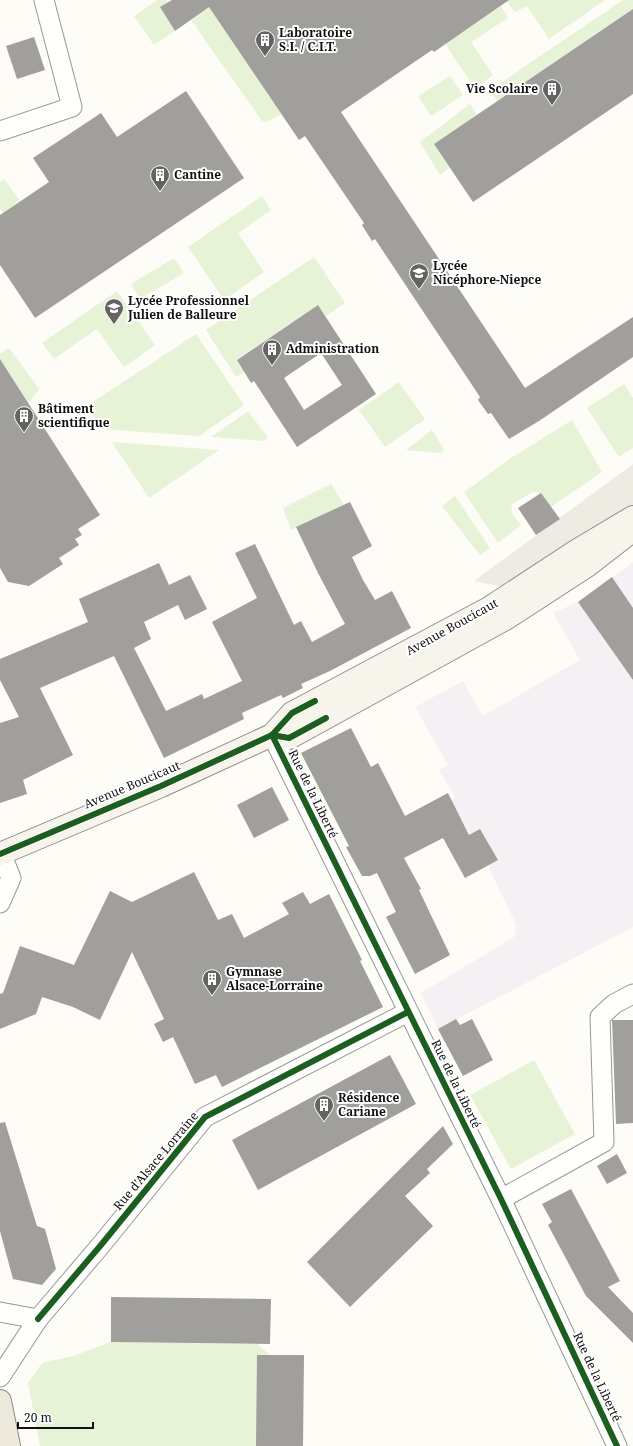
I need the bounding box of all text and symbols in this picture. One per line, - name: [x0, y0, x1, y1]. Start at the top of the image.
- place label: Laboratoire S.I. / C.I.T.: [279, 24, 352, 55]
- building icon: Laboratoire S.I. / C.I.T.: [254, 29, 276, 57]
- building icon: Vie Scolaire: [541, 78, 563, 106]
- place label: Vie Scolaire: [466, 80, 538, 97]
- building icon: Cantine: [149, 164, 171, 192]
- place label: Cantine: [174, 166, 221, 183]
- place label: Lycée Nicéphore-Niepce: [433, 257, 541, 288]
- school or university icon: Lycée Nicéphore-Niepce: [408, 262, 430, 290]
- place label: Lycée Professionnel Julien de Balleure: [127, 292, 250, 323]
- school or university icon: Lycée Professionnel Julien de Balleure: [103, 297, 125, 325]
- building icon: Administration: [261, 338, 283, 366]
- place label: Administration: [286, 340, 379, 357]
- place label: Bâtiment scientifique: [38, 400, 110, 431]
- building icon: Bâtiment scientifique: [13, 405, 35, 433]
- street label: Avenue Boucicaut: [403, 594, 501, 659]
- street label: Rue de la Liberté: [285, 746, 342, 841]
- street label: Avenue Boucicaut: [81, 757, 182, 812]
- place label: Gymnase Alsace-Lorraine: [226, 963, 323, 994]
- building icon: Gymnase Alsace-Lorraine: [201, 968, 223, 996]
- street label: Rue de la Liberté: [428, 1036, 485, 1131]
- place label: Résidence Cariane: [338, 1089, 399, 1120]
- building icon: Résidence Cariane: [313, 1094, 335, 1122]
- street label: Rue d'Alsace Lorraine: [109, 1108, 202, 1214]
- street label: Rue de la Liberté: [569, 1329, 626, 1424]
- scale bar: [18, 1404, 93, 1430]
- text: 20 m: [24, 1409, 52, 1426]

